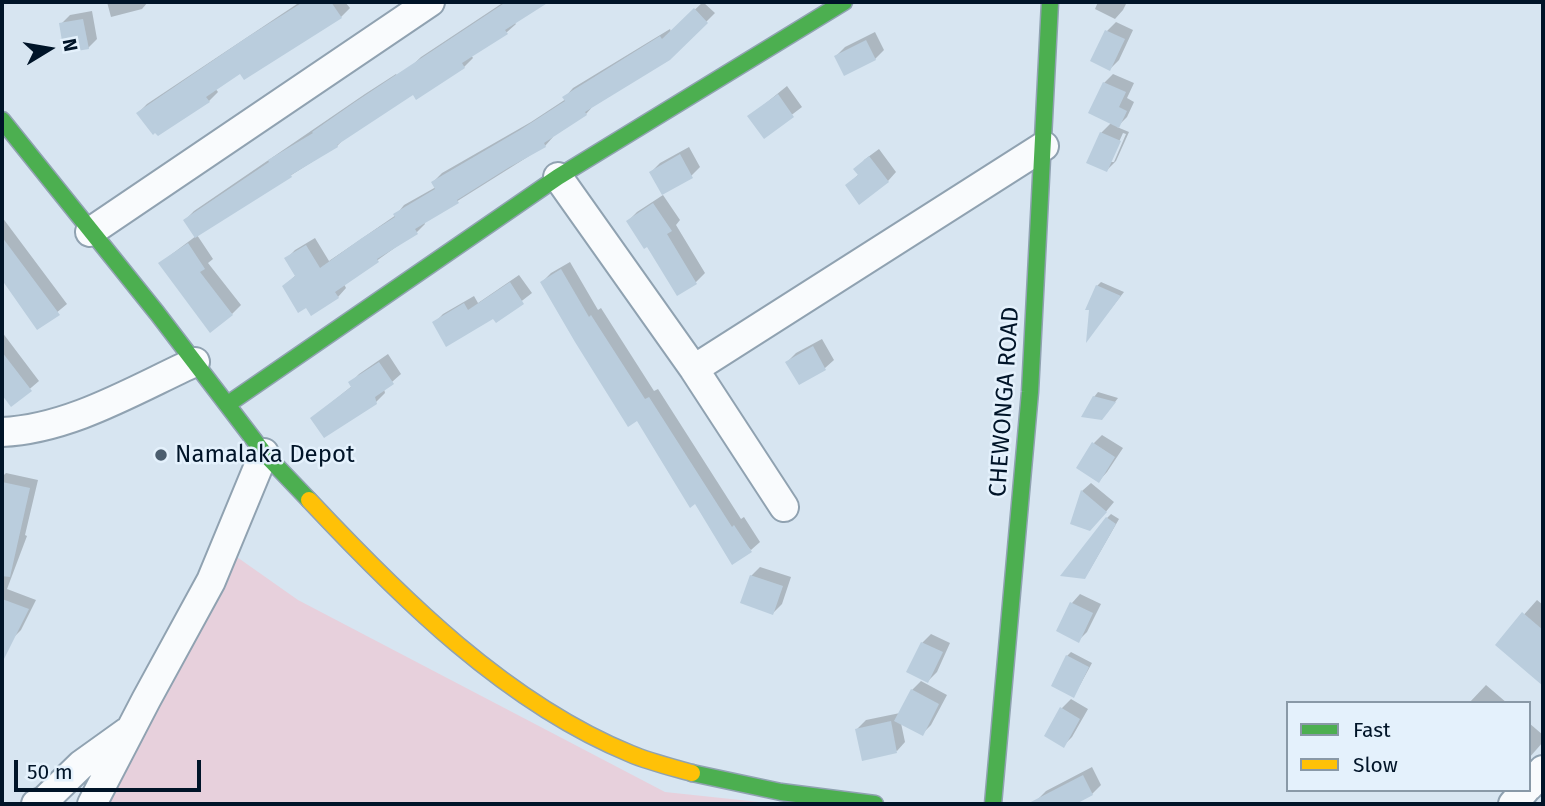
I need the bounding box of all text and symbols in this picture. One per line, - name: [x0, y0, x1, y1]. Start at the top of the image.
- north arrow: [14, 14, 84, 84]
- text: N: [58, 37, 83, 53]
- street label: CHEWONGA ROAD: [984, 306, 1026, 498]
- place label: Namalaka Depot: [175, 441, 355, 469]
- marker: Namalaka Depot: [153, 447, 169, 463]
- legend: [1286, 701, 1531, 792]
- text: Fast: [1353, 717, 1391, 743]
- scale bar: [18, 746, 205, 790]
- text: Slow: [1353, 752, 1398, 778]
- text: 50 m: [27, 759, 73, 785]

